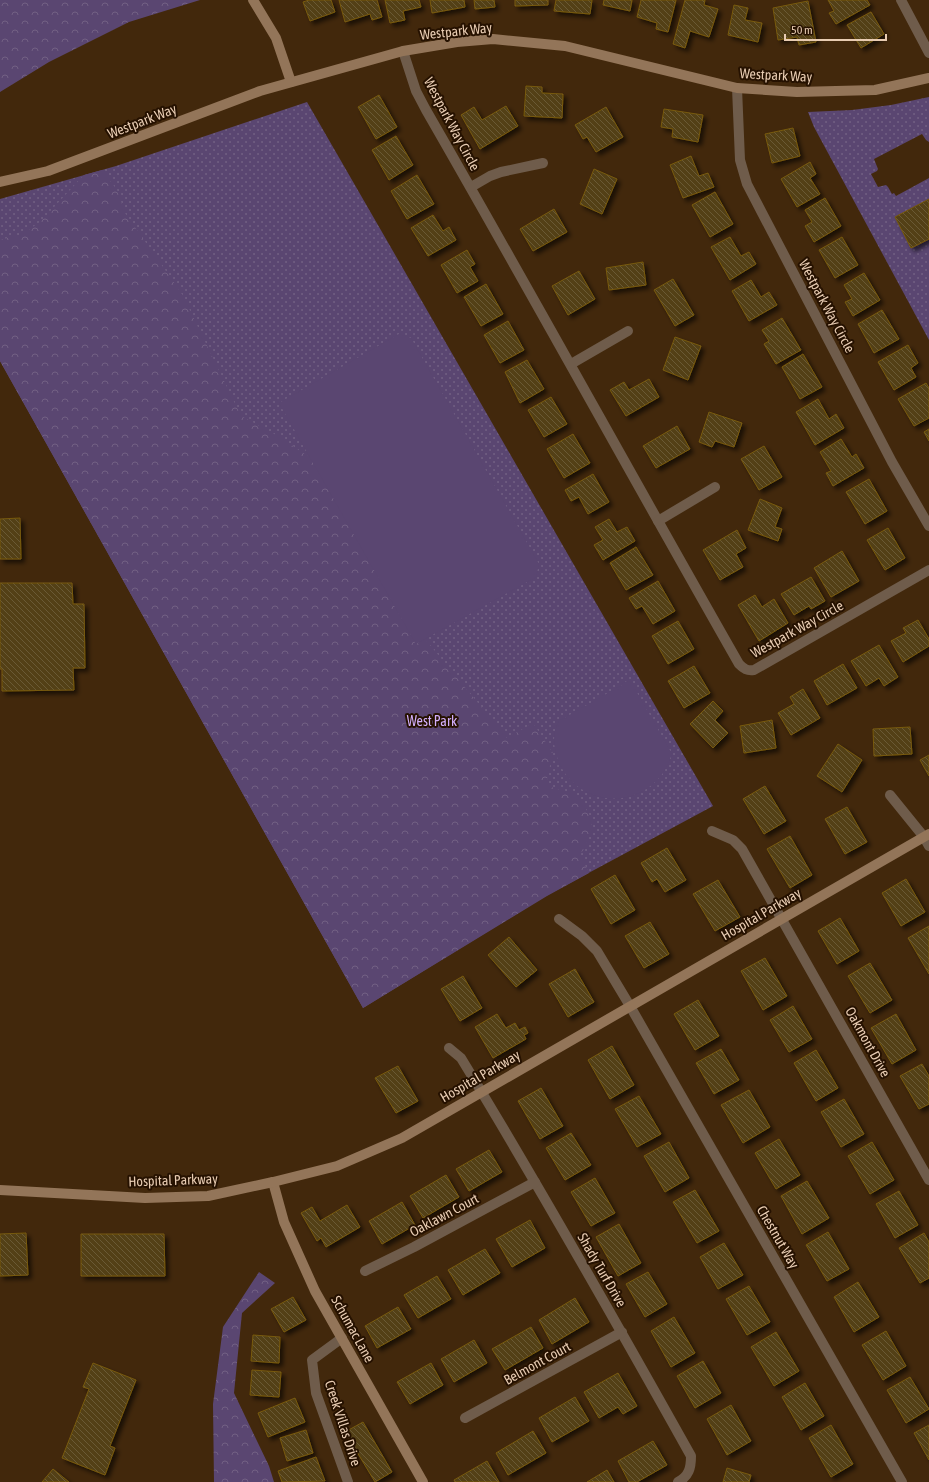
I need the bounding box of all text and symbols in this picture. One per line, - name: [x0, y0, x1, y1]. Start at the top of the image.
- scale bar: [785, 16, 886, 42]
- street label: Westpark Way: [419, 19, 493, 43]
- text: 50 m: [791, 23, 813, 37]
- street label: Westpark Way: [739, 65, 813, 85]
- street label: Westpark Way Circle: [421, 75, 483, 173]
- street label: Westpark Way: [105, 100, 179, 141]
- street label: Westpark Way Circle: [796, 257, 858, 355]
- street label: Westpark Way Circle: [748, 597, 846, 661]
- park label: West Park: [407, 713, 457, 729]
- street label: Hospital Parkway: [718, 885, 804, 943]
- street label: Oakmont Drive: [842, 1004, 894, 1080]
- street label: Hospital Parkway: [437, 1047, 523, 1105]
- street label: Hospital Parkway: [128, 1170, 218, 1190]
- street label: Oaklawn Court: [407, 1190, 481, 1240]
- street label: Chestnut Way: [754, 1203, 803, 1271]
- street label: Shady Turf Drive: [574, 1230, 630, 1310]
- street label: Schumac Lane: [328, 1293, 378, 1365]
- street label: Belmont Court: [501, 1338, 573, 1388]
- street label: Creek Villas Drive: [322, 1378, 364, 1468]

